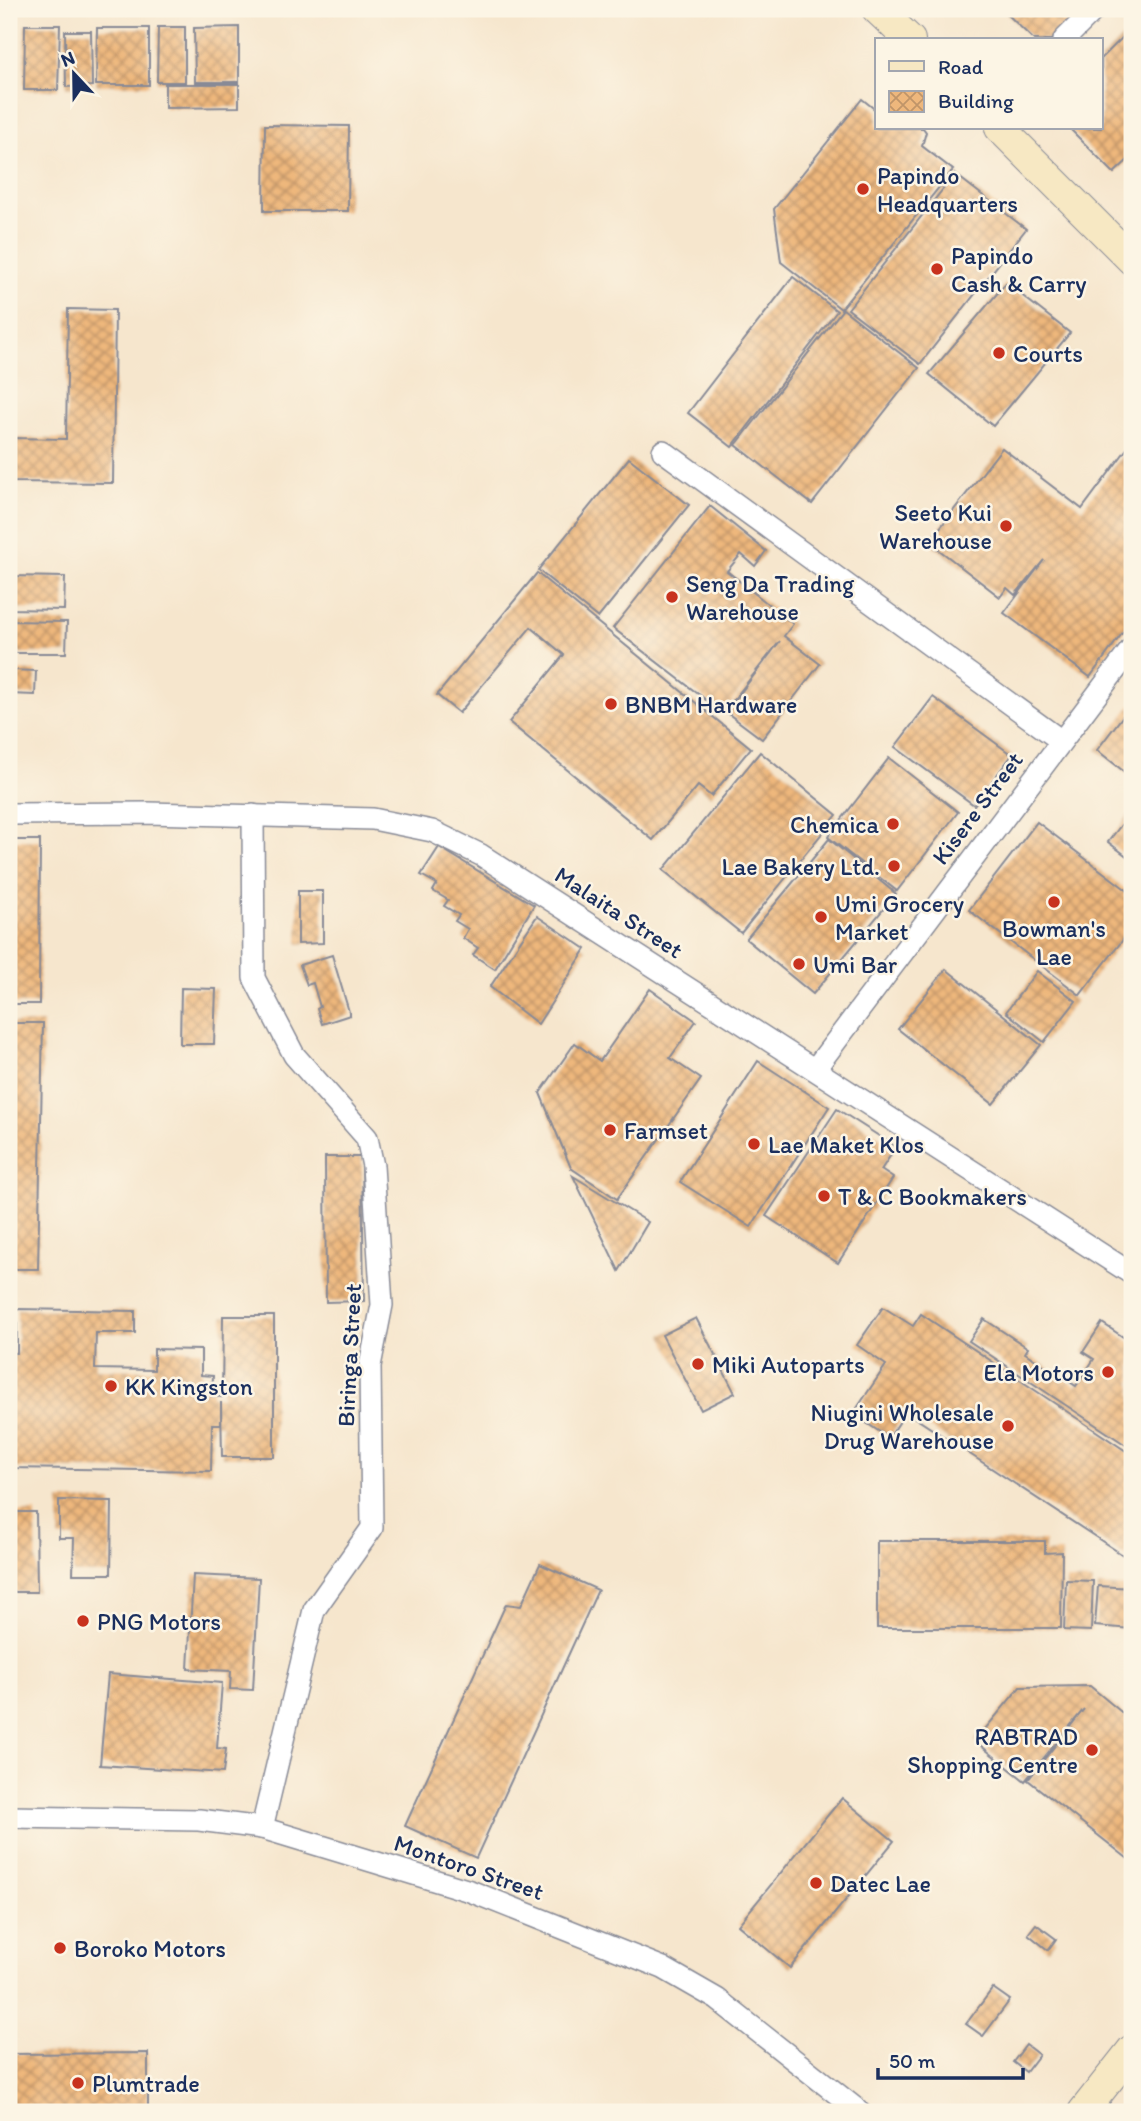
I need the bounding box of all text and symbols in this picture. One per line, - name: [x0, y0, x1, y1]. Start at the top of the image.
- north arrow: [38, 38, 108, 108]
- legend: [875, 38, 1102, 130]
- text: N: [58, 46, 78, 72]
- text: Road: [938, 54, 984, 79]
- text: Building: [938, 88, 1014, 113]
- place label: Papindo Headquarters: [877, 161, 1018, 218]
- marker: Papindo Headquarters: [855, 181, 871, 197]
- place label: Papindo Cash & Carry: [951, 241, 1086, 298]
- marker: Papindo Cash & Carry: [929, 261, 945, 277]
- place label: Courts: [1013, 339, 1083, 368]
- marker: Courts: [991, 345, 1007, 361]
- place label: Seeto Kui Warehouse: [879, 498, 992, 555]
- marker: Seeto Kui Warehouse: [998, 518, 1014, 534]
- place label: Seng Da Trading Warehouse: [686, 569, 855, 626]
- marker: Seng Da Trading Warehouse: [664, 589, 680, 605]
- place label: BNBM Hardware: [625, 690, 797, 719]
- marker: BNBM Hardware: [603, 696, 619, 712]
- street label: Kisere Street: [925, 746, 1029, 870]
- place label: Chemica: [790, 810, 880, 839]
- marker: Chemica: [885, 816, 901, 832]
- place label: Lae Bakery Ltd.: [722, 852, 880, 881]
- marker: Lae Bakery Ltd.: [886, 858, 902, 874]
- street label: Malaita Street: [549, 860, 689, 964]
- place label: Umi Grocery Market: [835, 889, 964, 946]
- marker: Bowman's Lae: [1046, 894, 1062, 910]
- marker: Umi Grocery Market: [813, 909, 829, 925]
- place label: Bowman's Lae: [1002, 914, 1106, 971]
- place label: Umi Bar: [813, 950, 897, 979]
- marker: Umi Bar: [791, 956, 807, 972]
- place label: Farmset: [624, 1116, 708, 1145]
- marker: Farmset: [602, 1122, 618, 1138]
- place label: Lae Maket Klos: [768, 1130, 924, 1159]
- marker: Lae Maket Klos: [746, 1136, 762, 1152]
- place label: T & C Bookmakers: [838, 1182, 1027, 1211]
- marker: T & C Bookmakers: [816, 1188, 832, 1204]
- street label: Biringa Street: [331, 1282, 367, 1428]
- place label: Miki Autoparts: [712, 1350, 865, 1379]
- marker: Miki Autoparts: [690, 1356, 706, 1372]
- place label: Ela Motors: [984, 1358, 1094, 1387]
- marker: Ela Motors: [1100, 1364, 1116, 1380]
- place label: KK Kingston: [125, 1372, 253, 1401]
- marker: KK Kingston: [103, 1378, 119, 1394]
- place label: Niugini Wholesale Drug Warehouse: [811, 1398, 994, 1455]
- marker: Niugini Wholesale Drug Warehouse: [1000, 1418, 1016, 1434]
- place label: PNG Motors: [97, 1607, 221, 1636]
- marker: PNG Motors: [75, 1613, 91, 1629]
- place label: RABTRAD Shopping Centre: [907, 1722, 1078, 1779]
- marker: RABTRAD Shopping Centre: [1084, 1742, 1100, 1758]
- street label: Montoro Street: [390, 1828, 548, 1906]
- place label: Datec Lae: [830, 1869, 931, 1898]
- marker: Datec Lae: [808, 1875, 824, 1891]
- place label: Boroko Motors: [74, 1934, 226, 1963]
- marker: Boroko Motors: [52, 1940, 68, 1956]
- scale bar: [878, 2037, 1024, 2081]
- text: 50 m: [889, 2048, 936, 2073]
- place label: Plumtrade: [92, 2069, 200, 2098]
- marker: Plumtrade: [70, 2075, 86, 2091]

